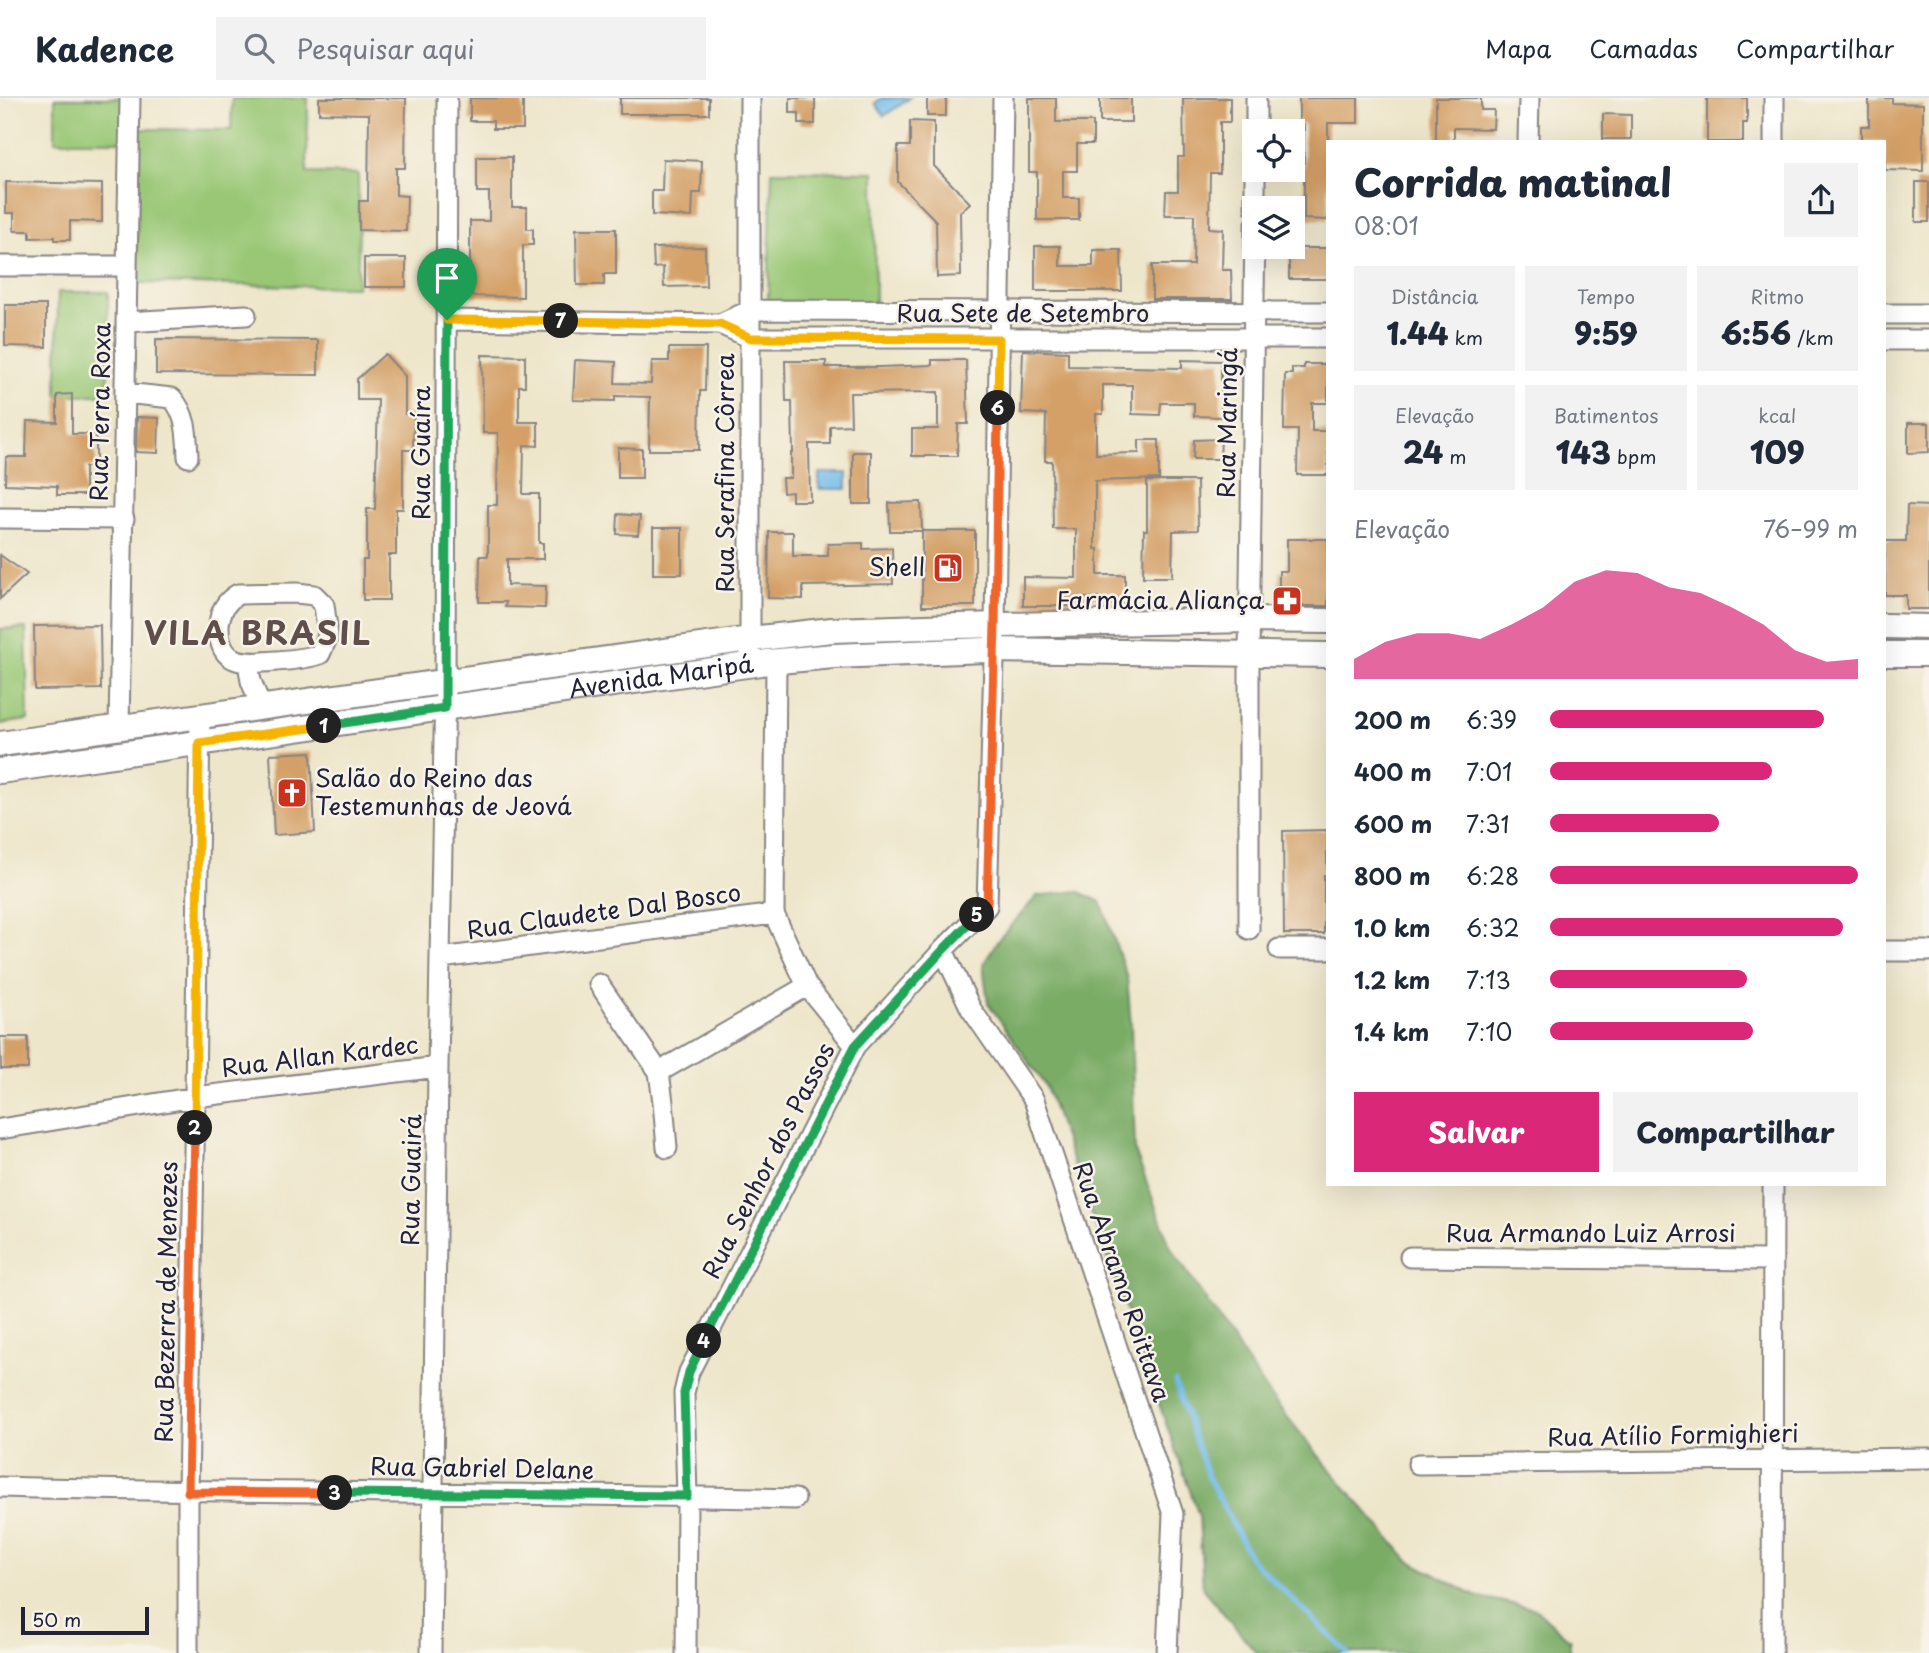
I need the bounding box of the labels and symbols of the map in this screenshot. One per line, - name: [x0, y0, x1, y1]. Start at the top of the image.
- pin: [417, 248, 477, 320]
- street label: Rua Sete de Setembro: [897, 294, 1149, 330]
- pin: 7: [544, 304, 578, 339]
- street label: Rua Terra Roxa: [79, 322, 119, 502]
- street label: Rua Maringá: [1207, 348, 1245, 498]
- street label: Rua Serafina Côrrea: [706, 353, 742, 593]
- street label: Rua Guaíra: [402, 386, 438, 520]
- pin: 6: [981, 390, 1016, 426]
- place label: Shell: [868, 548, 925, 584]
- fuel station icon: Shell: [931, 551, 965, 585]
- place label: Farmácia Aliança: [1056, 581, 1264, 617]
- pharmacy icon: Farmácia Aliança: [1270, 584, 1304, 618]
- district label: VILA BRASIL: [144, 608, 372, 656]
- street label: Avenida Maripá: [567, 644, 756, 706]
- pin: 1: [306, 708, 342, 744]
- place label: Salão do Reino das Testemunhas de Jeová: [315, 759, 572, 823]
- church icon: Salão do Reino das Testemunhas de Jeová: [275, 776, 309, 810]
- street label: Rua Claudete Dal Bosco: [464, 873, 743, 947]
- pin: 5: [960, 898, 995, 932]
- street label: Rua Allan Kardec: [219, 1025, 420, 1085]
- street label: Rua Senhor dos Passos: [692, 1036, 842, 1284]
- pin: 2: [178, 1110, 212, 1146]
- street label: Rua Guairá: [391, 1114, 429, 1246]
- street label: Rua Abramo Roittava: [1065, 1157, 1181, 1406]
- street label: Rua Bezerra de Menezes: [145, 1161, 185, 1443]
- street label: Rua Armando Luiz Arrosi: [1446, 1214, 1736, 1250]
- pin: 4: [686, 1324, 722, 1358]
- street label: Rua Atílio Formighieri: [1547, 1414, 1799, 1454]
- street label: Rua Gabriel Delane: [370, 1447, 594, 1487]
- pin: 3: [318, 1476, 352, 1510]
- scale bar: [21, 1604, 149, 1636]

